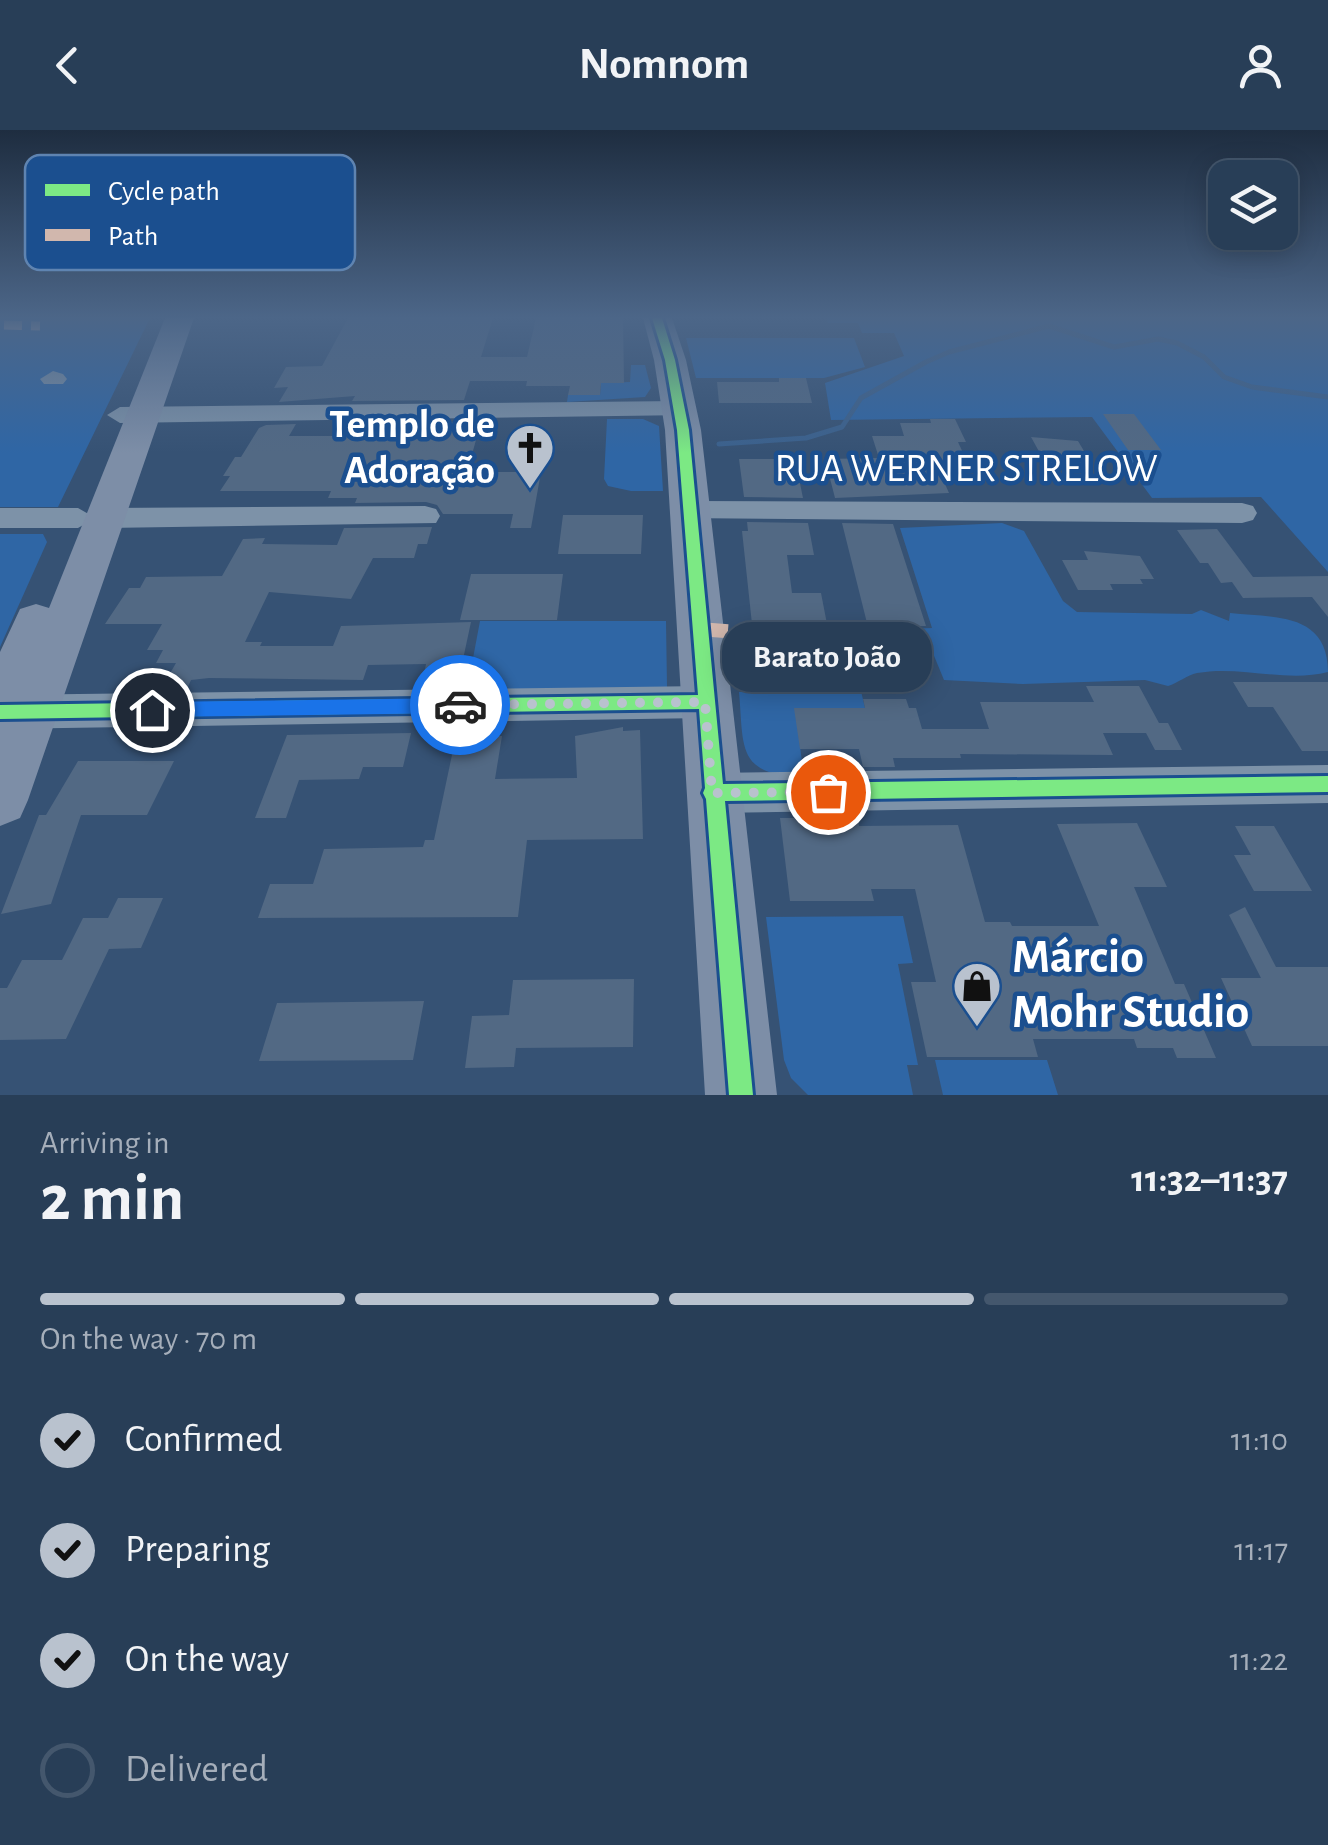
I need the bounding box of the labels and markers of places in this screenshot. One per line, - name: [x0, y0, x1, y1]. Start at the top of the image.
- place label: Templo de Adoração: [329, 405, 495, 491]
- church icon: Templo de Adoração: [504, 422, 556, 490]
- callout: Barato João: [723, 622, 933, 692]
- pin: [110, 668, 195, 753]
- pin: [786, 750, 871, 835]
- place label: Márcio Mohr Studio: [1012, 934, 1249, 1037]
- shop icon: Márcio Mohr Studio: [951, 960, 1003, 1028]

